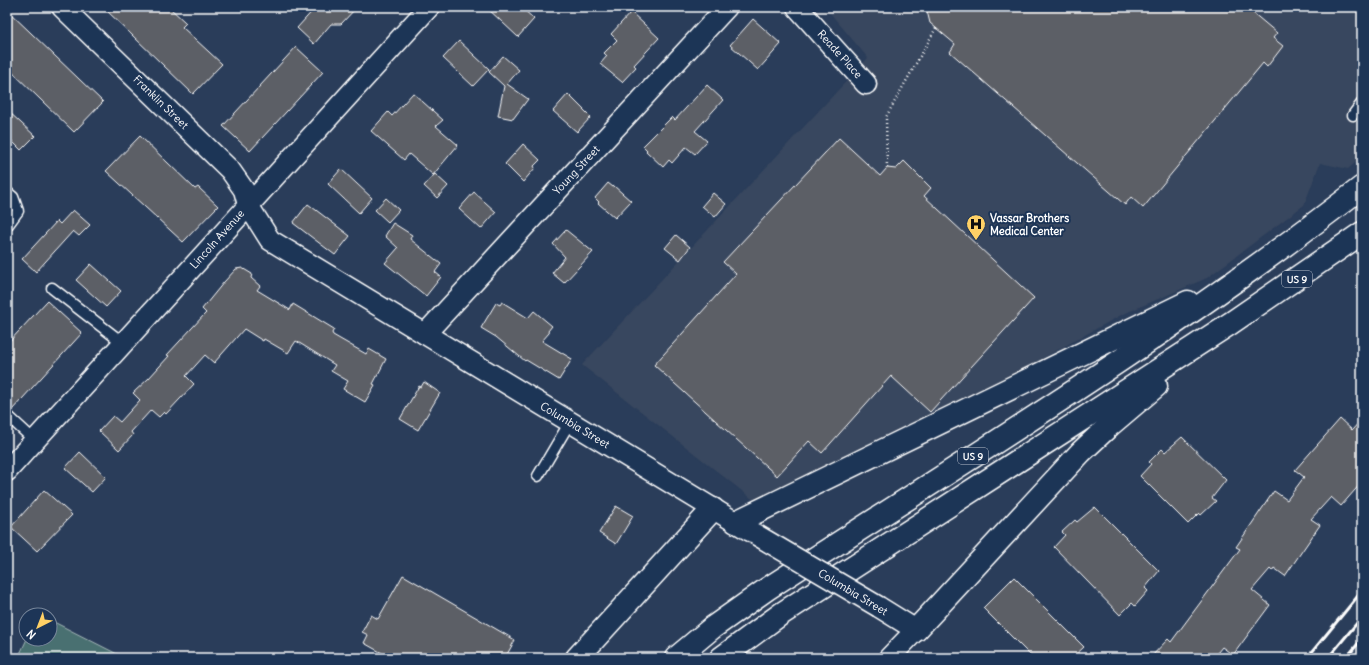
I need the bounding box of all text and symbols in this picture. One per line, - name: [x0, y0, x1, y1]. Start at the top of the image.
- street label: Reade Place: [815, 27, 865, 81]
- street label: Franklin Street: [130, 72, 192, 132]
- street label: Young Street: [550, 142, 603, 198]
- street label: Lincoln Avenue: [187, 206, 247, 271]
- place label: Vassar Brothers Medical Center: [990, 211, 1069, 238]
- hospital icon: Vassar Brothers Medical Center: [965, 213, 987, 241]
- road number: US 9: [1282, 271, 1312, 287]
- street label: Columbia Street: [538, 399, 613, 451]
- road number: US 9: [958, 448, 988, 464]
- street label: Columbia Street: [816, 566, 891, 618]
- north arrow: [18, 607, 58, 647]
- text: N: [24, 627, 39, 642]

